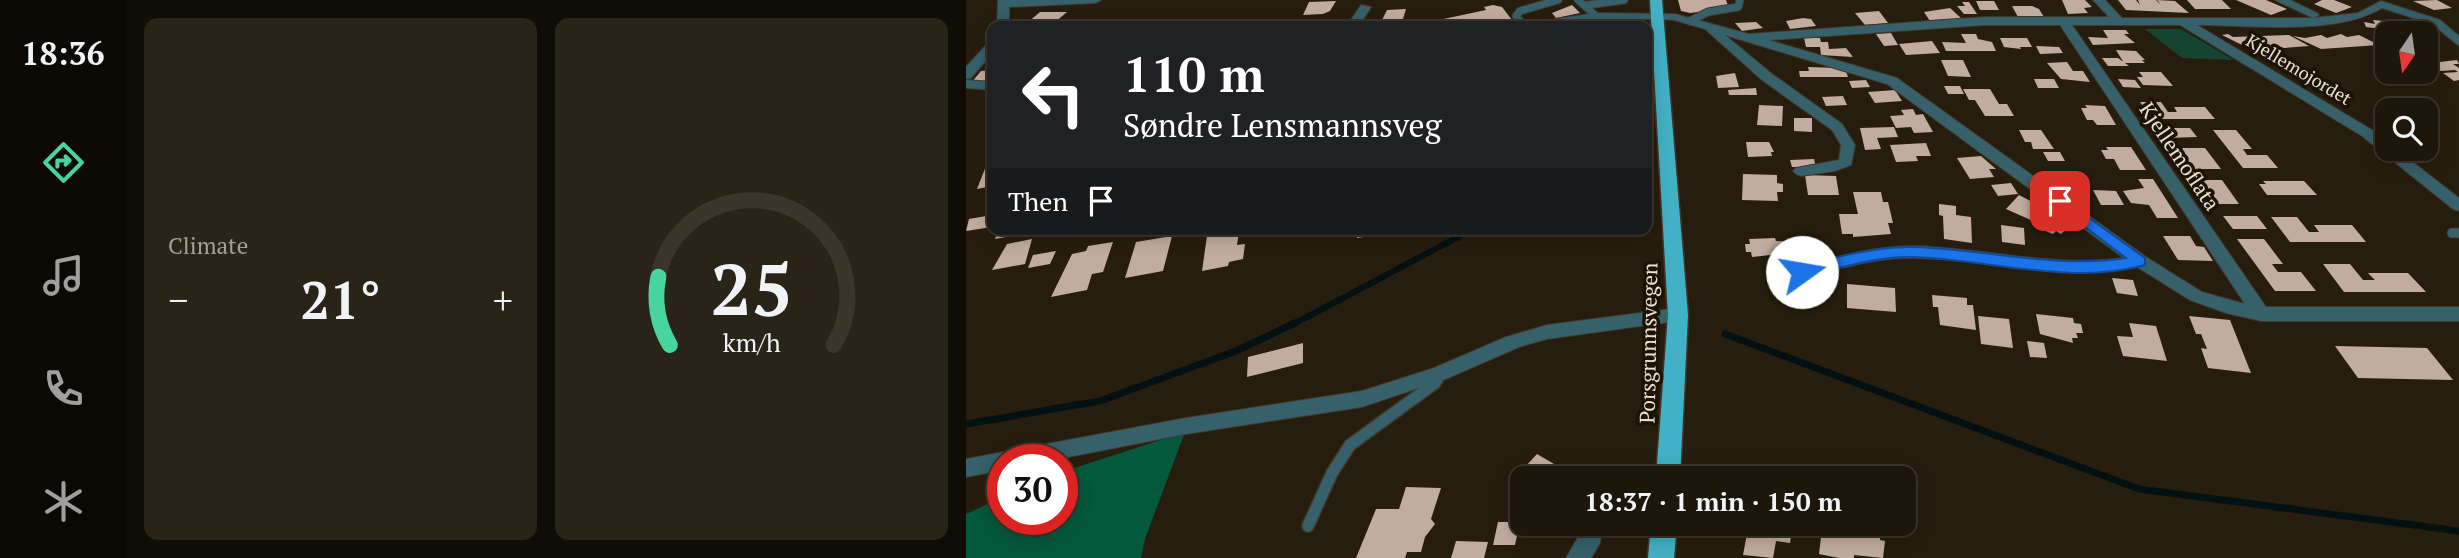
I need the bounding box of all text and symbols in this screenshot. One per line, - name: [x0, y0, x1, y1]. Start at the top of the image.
- north arrow: [2375, 21, 2438, 84]
- map controls: [2375, 21, 2438, 161]
- street label: Kjellemojordet: [2242, 28, 2356, 110]
- text: 18:36: [21, 32, 105, 74]
- text: 110 m: [1123, 41, 1265, 106]
- icon: left: [1008, 49, 1099, 140]
- street label: Kjellemoflata: [2133, 96, 2227, 216]
- button: search: [2375, 98, 2438, 161]
- text: Søndre Lensmannsveg: [1123, 104, 1442, 146]
- icon: directions: [39, 138, 88, 187]
- pin: [2030, 171, 2090, 231]
- icon: arrive: [1082, 182, 1120, 220]
- icon: arrive: [2041, 182, 2079, 220]
- text: Then: [1008, 184, 1068, 218]
- text: Climate: [168, 230, 248, 261]
- position arrow: [1765, 235, 1839, 309]
- text: 25: [710, 239, 793, 336]
- icon: music: [39, 251, 88, 300]
- street label: Porsgrunnsvegen: [1633, 262, 1663, 424]
- text: 21°: [300, 265, 381, 334]
- text: −: [168, 275, 188, 325]
- text: +: [493, 275, 513, 325]
- text: km/h: [723, 326, 781, 359]
- icon: phone: [39, 364, 88, 413]
- speed limit sign: 30: [987, 444, 1078, 535]
- icon: climate: [39, 477, 88, 526]
- text: 18:37 · 1 min · 150 m: [1584, 484, 1842, 518]

